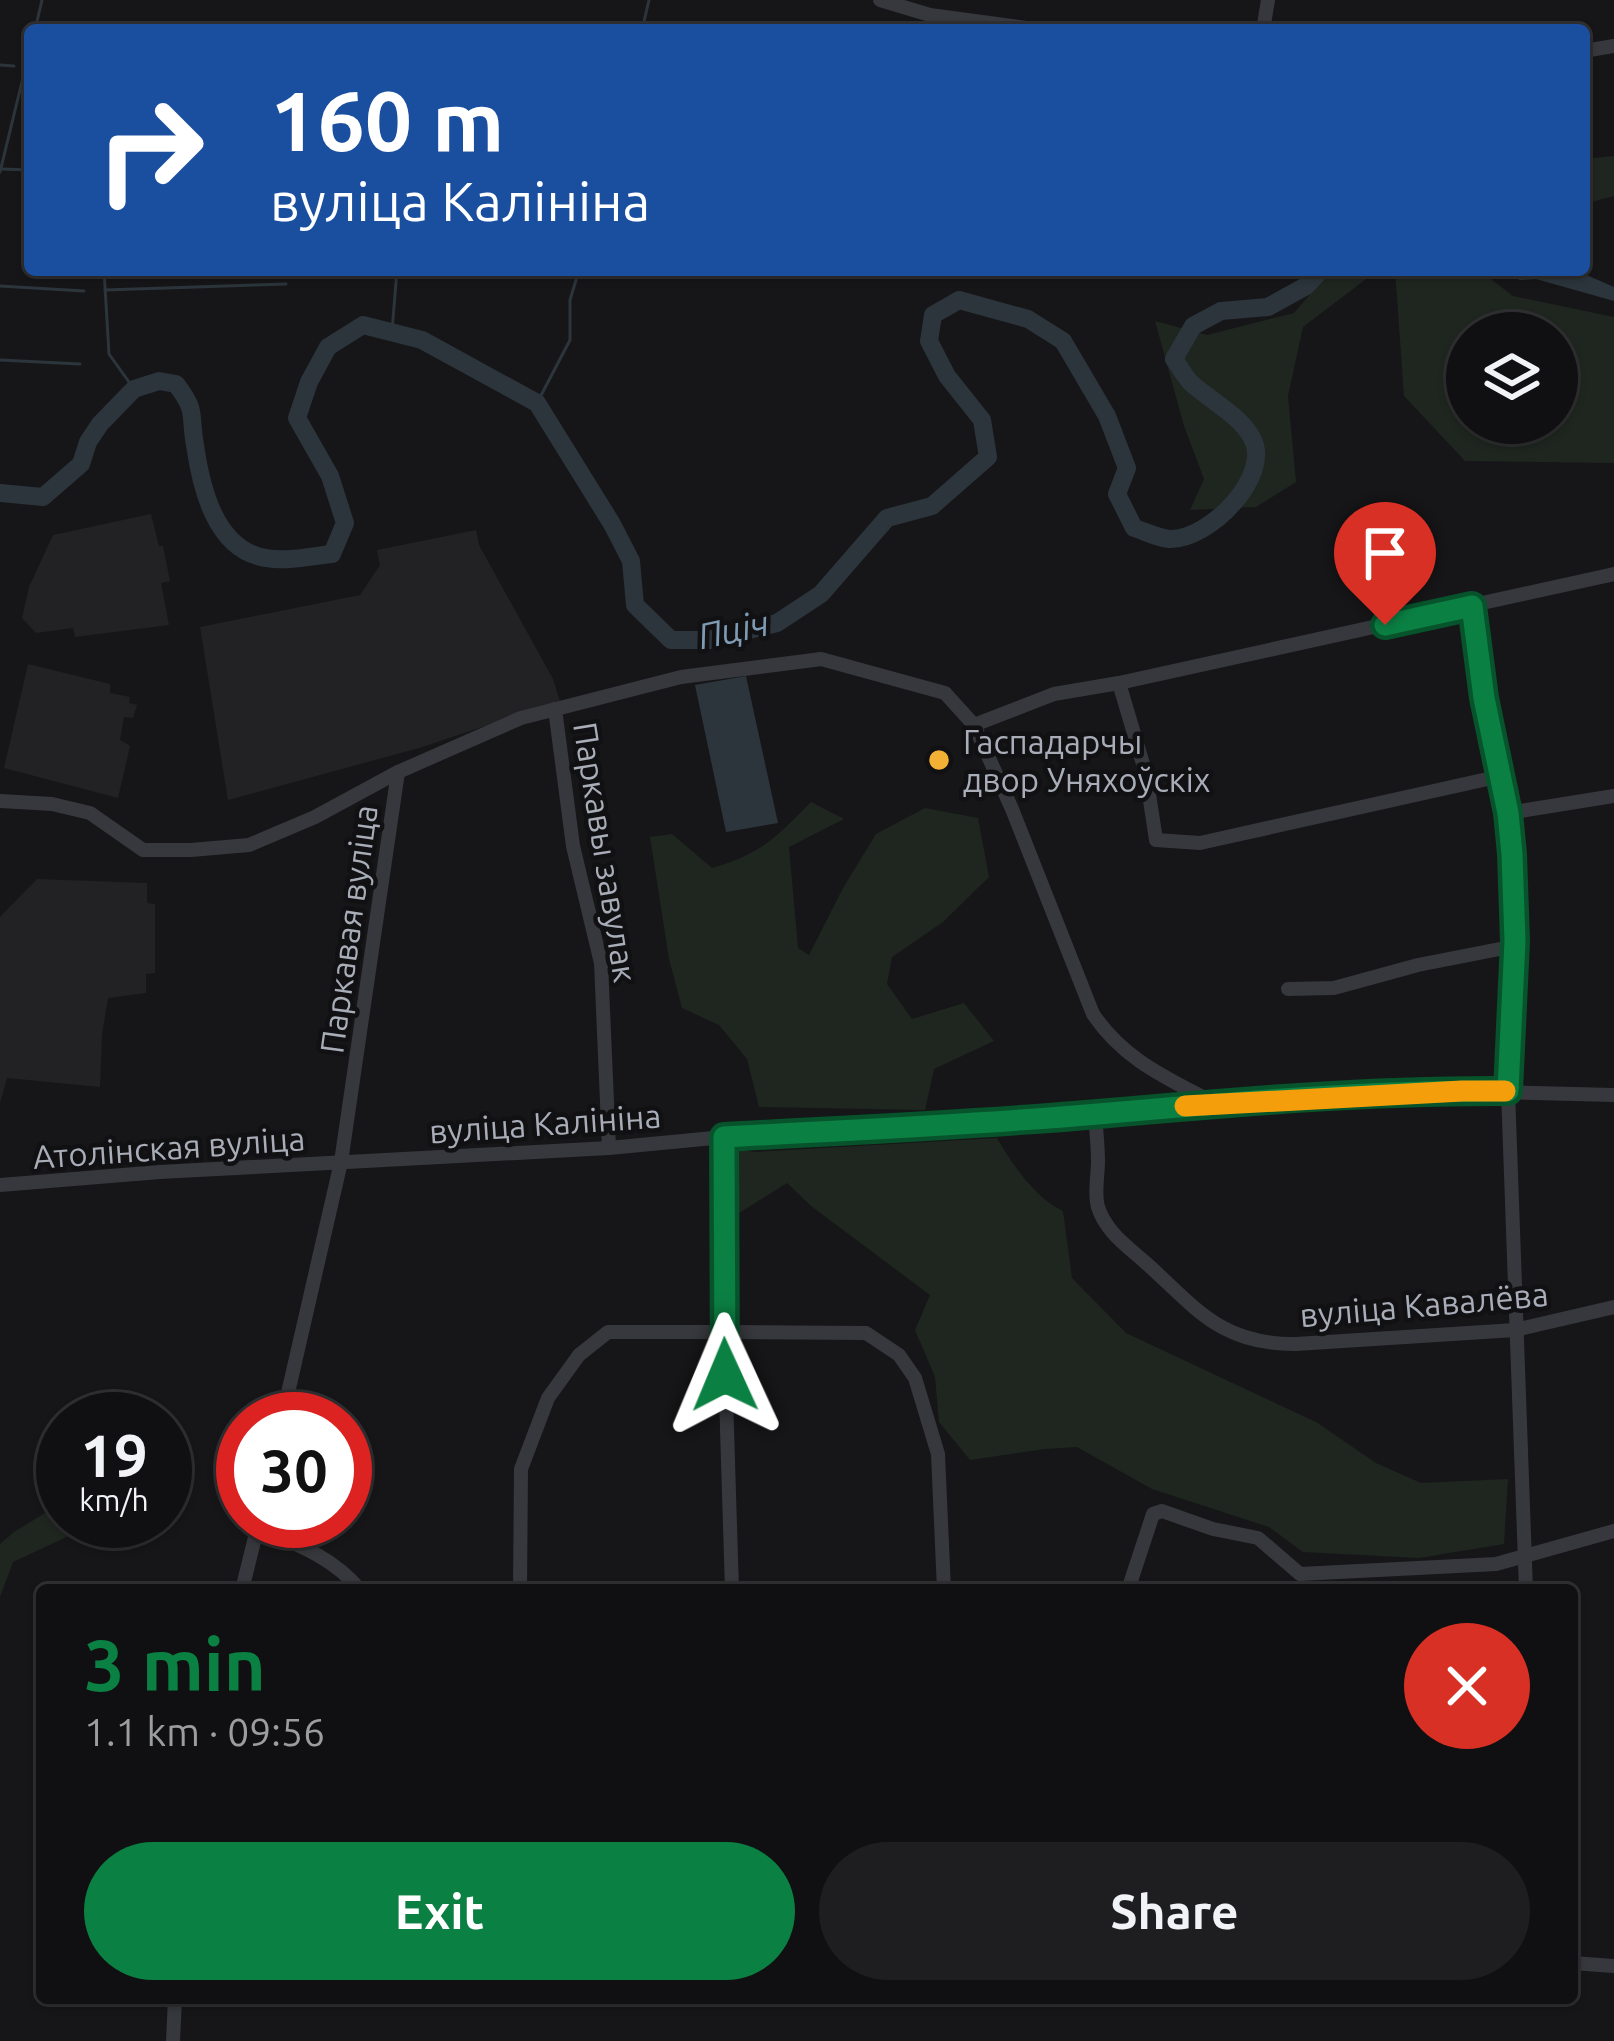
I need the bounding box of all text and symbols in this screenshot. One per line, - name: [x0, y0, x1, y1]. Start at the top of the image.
- icon: right: [72, 72, 228, 228]
- text: 160 m: [270, 73, 504, 167]
- text: вуліца Калініна: [270, 171, 650, 231]
- map controls: [1446, 312, 1578, 444]
- button: layers: [1446, 312, 1578, 444]
- pin: [1334, 502, 1436, 625]
- icon: arrive: [1352, 520, 1418, 586]
- water label: Пціч: [694, 602, 772, 656]
- street label: Паркавы завулак: [567, 719, 645, 985]
- place label: Гаспадарчы двор Уняхоўскіх: [963, 723, 1211, 798]
- marker: Гаспадарчы двор Уняхоўскіх: [926, 747, 952, 773]
- street label: Паркавая вуліца: [312, 802, 384, 1056]
- street label: вуліца Калініна: [428, 1096, 662, 1150]
- street label: Атолінская вуліца: [32, 1119, 306, 1175]
- street label: вуліца Кавалёва: [1298, 1275, 1550, 1333]
- position arrow: [662, 1312, 788, 1438]
- speed limit sign: 30: [216, 1392, 372, 1548]
- text: 19: [80, 1421, 148, 1488]
- text: km/h: [79, 1483, 149, 1517]
- button: close: [1404, 1623, 1530, 1749]
- text: 3 min: [84, 1624, 266, 1705]
- text: 1.1 km · 09:56: [84, 1710, 325, 1753]
- button: Exit: [84, 1842, 795, 1980]
- button: Share: [819, 1842, 1530, 1980]

